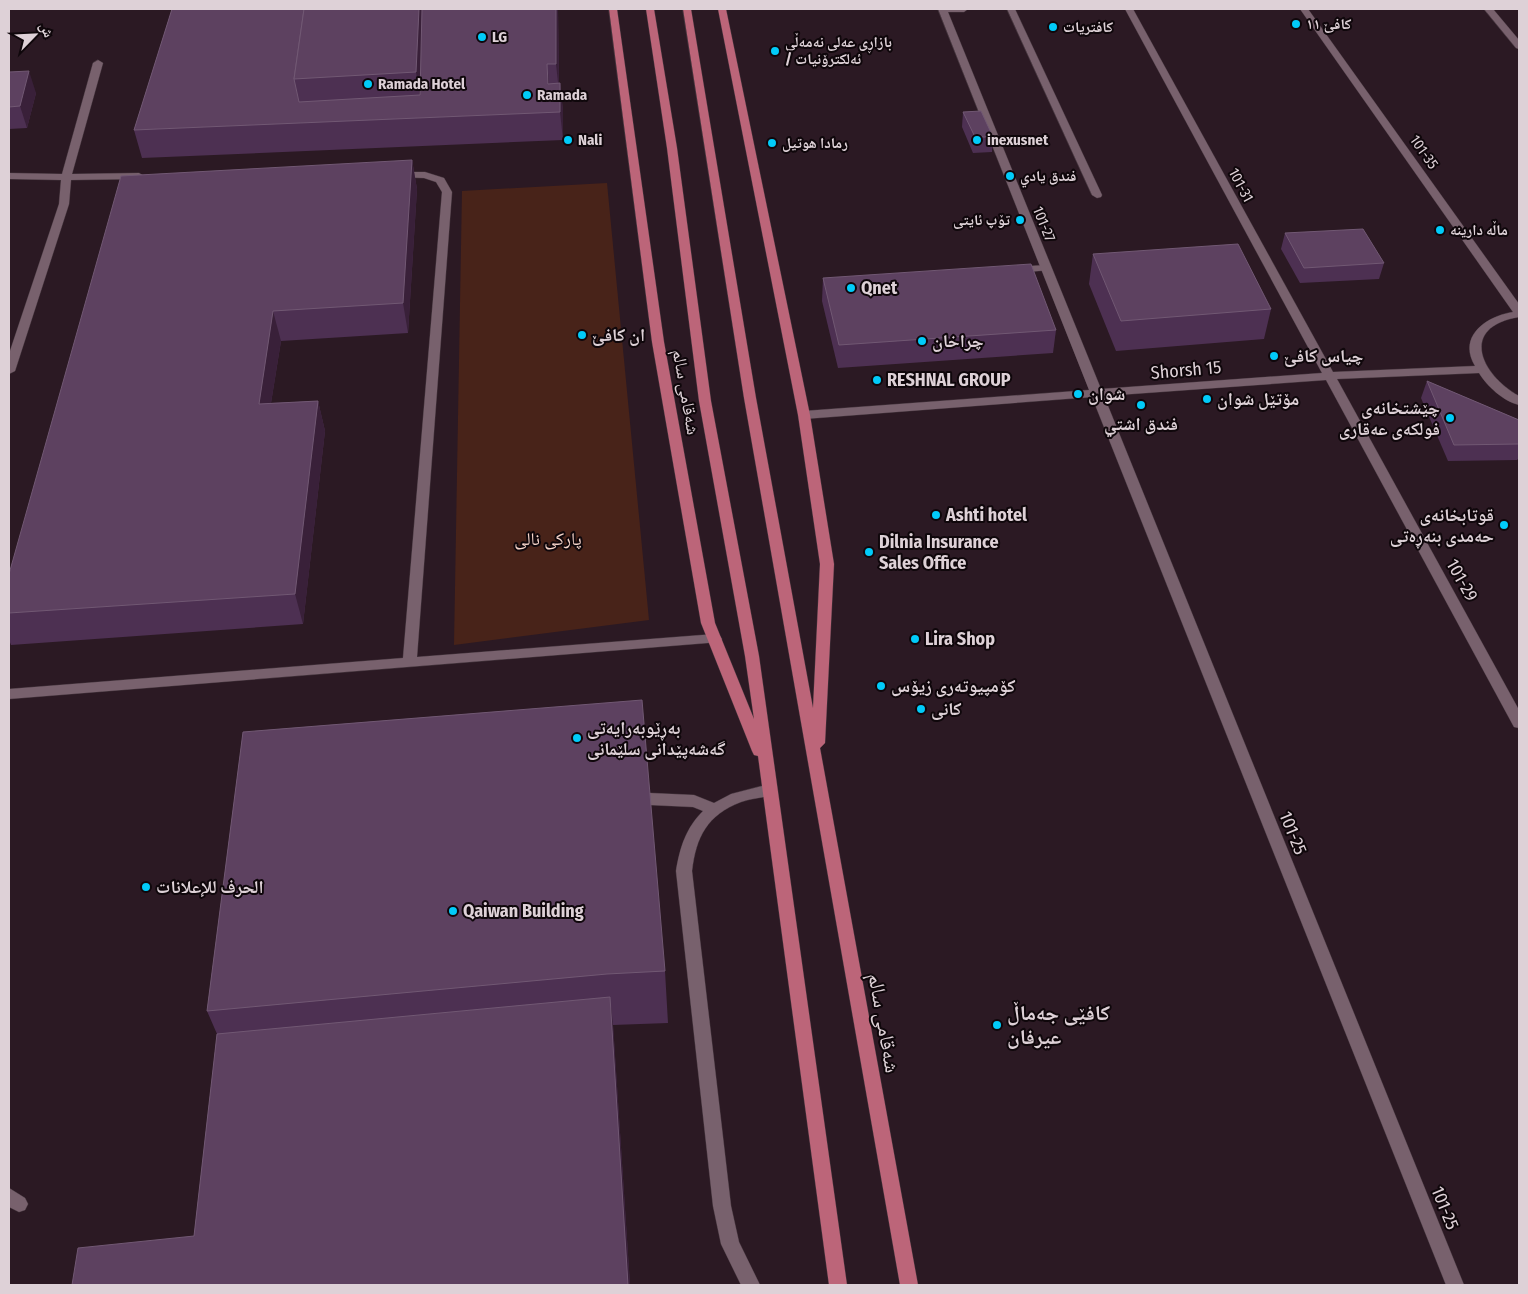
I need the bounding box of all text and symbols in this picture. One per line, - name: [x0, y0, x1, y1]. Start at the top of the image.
- north arrow: [10, 10, 60, 60]
- place label: كافێ ١١: [1306, 15, 1352, 33]
- place label: كافتريات: [1063, 18, 1114, 36]
- marker: كافێ ١١: [1290, 18, 1302, 30]
- text: ش: [36, 20, 57, 40]
- marker: كافتريات: [1047, 21, 1059, 33]
- place label: LG: [492, 28, 507, 46]
- marker: LG: [476, 31, 488, 43]
- place label: بازاڕی عەلی نەمەڵی / ئەلکترۆنیات: [785, 32, 892, 68]
- marker: بازاڕی عەلی نەمەڵی / ئەلکترۆنیات: [769, 45, 781, 57]
- place label: Ramada Hotel: [378, 75, 466, 93]
- marker: Ramada Hotel: [362, 78, 374, 90]
- place label: Ramada: [537, 86, 588, 104]
- marker: Ramada: [521, 89, 533, 101]
- place label: Nali: [578, 131, 602, 149]
- place label: inexusnet: [987, 131, 1049, 149]
- street label: 101-35: [1406, 132, 1442, 173]
- marker: Nali: [562, 134, 574, 146]
- place label: رمادا هوتيل: [782, 134, 848, 152]
- marker: inexusnet: [971, 134, 983, 146]
- marker: رمادا هوتيل: [766, 137, 778, 149]
- street label: 101-31: [1225, 165, 1257, 205]
- place label: فندق يادي: [1020, 167, 1077, 188]
- marker: فندق يادي: [1004, 170, 1016, 182]
- street label: 101-27: [1029, 204, 1059, 244]
- place label: تۆپ ئایتی: [953, 211, 1010, 229]
- marker: تۆپ ئایتی: [1014, 214, 1026, 226]
- place label: ماڵە دارینە: [1450, 220, 1508, 239]
- marker: ماڵە دارینە: [1434, 224, 1446, 236]
- place label: Qnet: [861, 277, 898, 299]
- marker: Qnet: [845, 282, 857, 294]
- place label: ان کافێ: [592, 324, 645, 346]
- marker: ان کافێ: [576, 329, 588, 341]
- place label: چراخان: [932, 330, 984, 352]
- marker: چراخان: [916, 335, 928, 347]
- place label: چياس كافێ: [1284, 345, 1364, 367]
- street label: شەقامی سالم: [667, 347, 704, 437]
- marker: چياس كافێ: [1268, 350, 1280, 362]
- street label: Shorsh 15: [1150, 356, 1222, 384]
- place label: RESHNAL GROUP: [887, 369, 1011, 391]
- marker: RESHNAL GROUP: [871, 374, 883, 386]
- place label: شوان: [1088, 383, 1125, 405]
- marker: شوان: [1072, 388, 1084, 400]
- place label: مۆتێل شوان: [1217, 388, 1299, 410]
- marker: مۆتێل شوان: [1201, 393, 1213, 405]
- place label: چێشتخانەی فولکەی عەقاری: [1339, 397, 1440, 440]
- marker: فندق اشتي: [1135, 399, 1147, 411]
- marker: چێشتخانەی فولکەی عەقاری: [1444, 412, 1456, 424]
- place label: فندق اشتي: [1104, 413, 1178, 438]
- place label: Ashti hotel: [945, 504, 1027, 526]
- place label: قوتابخانەی حەمدی بنەڕەتی: [1390, 504, 1494, 549]
- marker: Ashti hotel: [930, 509, 942, 521]
- marker: قوتابخانەی حەمدی بنەڕەتی: [1498, 519, 1510, 531]
- park label: پارکی نالی: [514, 528, 582, 550]
- place label: Dilnia Insurance Sales Office: [879, 531, 999, 574]
- marker: Dilnia Insurance Sales Office: [863, 546, 875, 558]
- street label: 101-29: [1441, 555, 1483, 605]
- place label: Lira Shop: [925, 628, 995, 650]
- marker: Lira Shop: [909, 633, 921, 645]
- place label: کۆمپیوتەری زیۆس: [891, 675, 1015, 697]
- marker: کۆمپیوتەری زیۆس: [875, 680, 887, 692]
- place label: کانی: [931, 698, 962, 720]
- marker: کانی: [915, 703, 927, 715]
- place label: بەڕێوبەرایەتی گەشەپێدانی سلێمانی: [587, 717, 725, 760]
- marker: بەڕێوبەرایەتی گەشەپێدانی سلێمانی: [571, 732, 583, 744]
- street label: 101-25: [1274, 808, 1312, 858]
- place label: الحرف للإعلانات: [156, 876, 264, 898]
- marker: الحرف للإعلانات: [140, 881, 152, 893]
- place label: Qaiwan Building: [463, 900, 584, 922]
- marker: Qaiwan Building: [447, 905, 459, 917]
- street label: شەقامی سالم: [861, 971, 906, 1075]
- place label: کافێی جەماڵ عیرفان: [1007, 1000, 1110, 1050]
- marker: کافێی جەماڵ عیرفان: [991, 1019, 1003, 1031]
- street label: 101-25: [1426, 1183, 1464, 1233]

